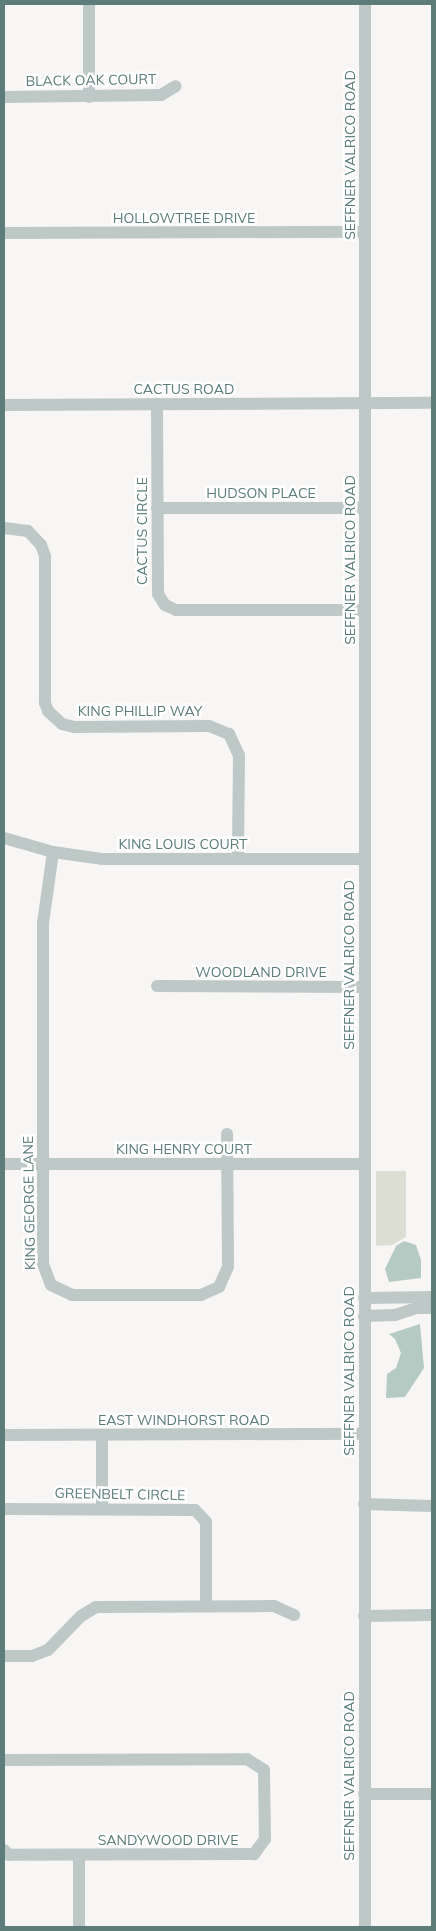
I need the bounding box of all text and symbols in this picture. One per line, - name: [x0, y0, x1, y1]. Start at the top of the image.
- street label: BLACK OAK COURT: [26, 70, 156, 90]
- street label: SEFFNER VALRICO ROAD: [342, 70, 358, 240]
- street label: HOLLOWTREE DRIVE: [113, 210, 255, 226]
- street label: CACTUS ROAD: [134, 381, 234, 397]
- street label: SEFFNER VALRICO ROAD: [342, 475, 358, 645]
- street label: CACTUS CIRCLE: [134, 477, 150, 585]
- street label: HUDSON PLACE: [206, 485, 316, 501]
- street label: KING PHILLIP WAY: [78, 703, 202, 719]
- street label: KING LOUIS COURT: [118, 836, 248, 852]
- street label: SEFFNER VALRICO ROAD: [341, 880, 357, 1050]
- street label: WOODLAND DRIVE: [195, 964, 327, 980]
- street label: KING GEORGE LANE: [19, 1136, 39, 1270]
- street label: KING HENRY COURT: [116, 1141, 252, 1157]
- street label: SEFFNER VALRICO ROAD: [341, 1286, 357, 1456]
- street label: EAST WINDHORST ROAD: [98, 1412, 270, 1428]
- street label: GREENBELT CIRCLE: [54, 1484, 186, 1504]
- street label: SEFFNER VALRICO ROAD: [341, 1691, 357, 1861]
- street label: SANDYWOOD DRIVE: [98, 1832, 238, 1848]

